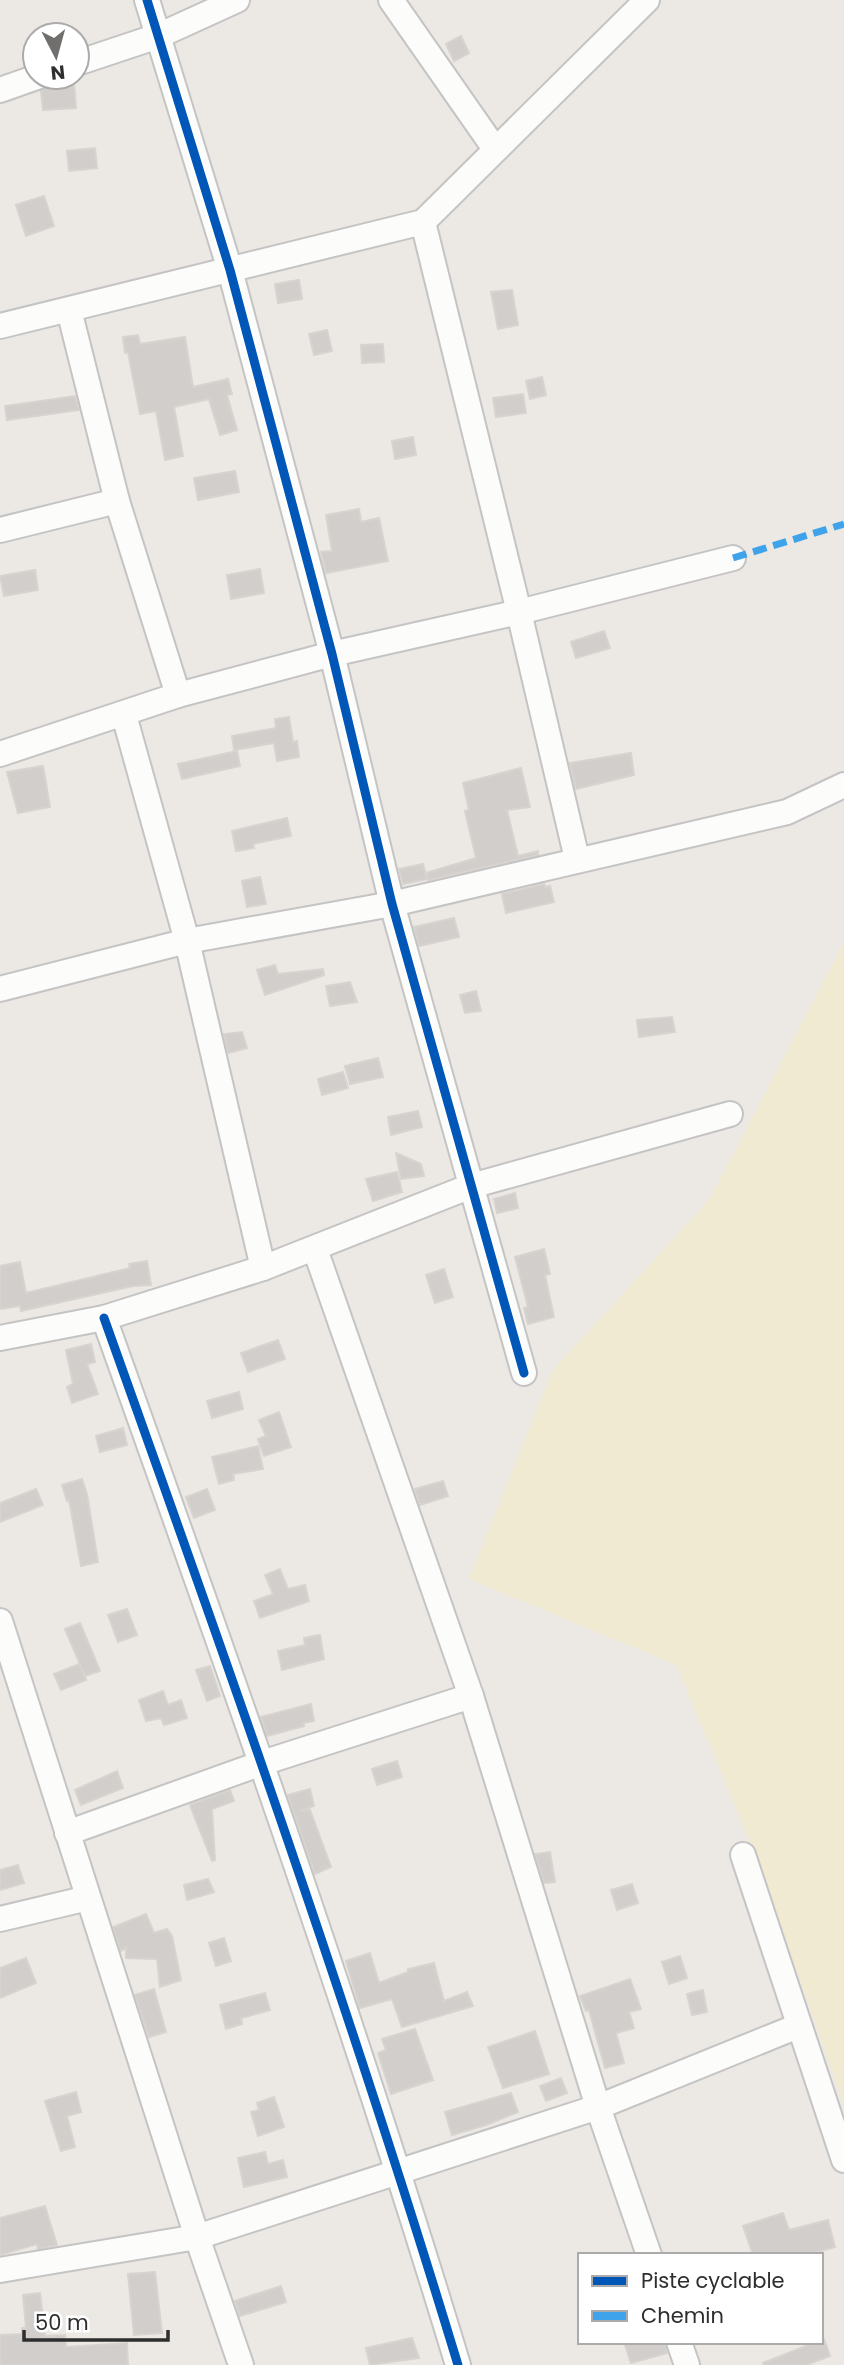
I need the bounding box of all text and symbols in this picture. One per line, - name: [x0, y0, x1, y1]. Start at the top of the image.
- north arrow: [21, 21, 91, 91]
- text: N: [49, 58, 66, 87]
- legend: [578, 2253, 823, 2344]
- text: Piste cyclable: [641, 2266, 785, 2295]
- scale bar: [24, 2298, 168, 2342]
- text: Chemin: [641, 2301, 724, 2330]
- text: 50 m: [35, 2308, 89, 2337]

